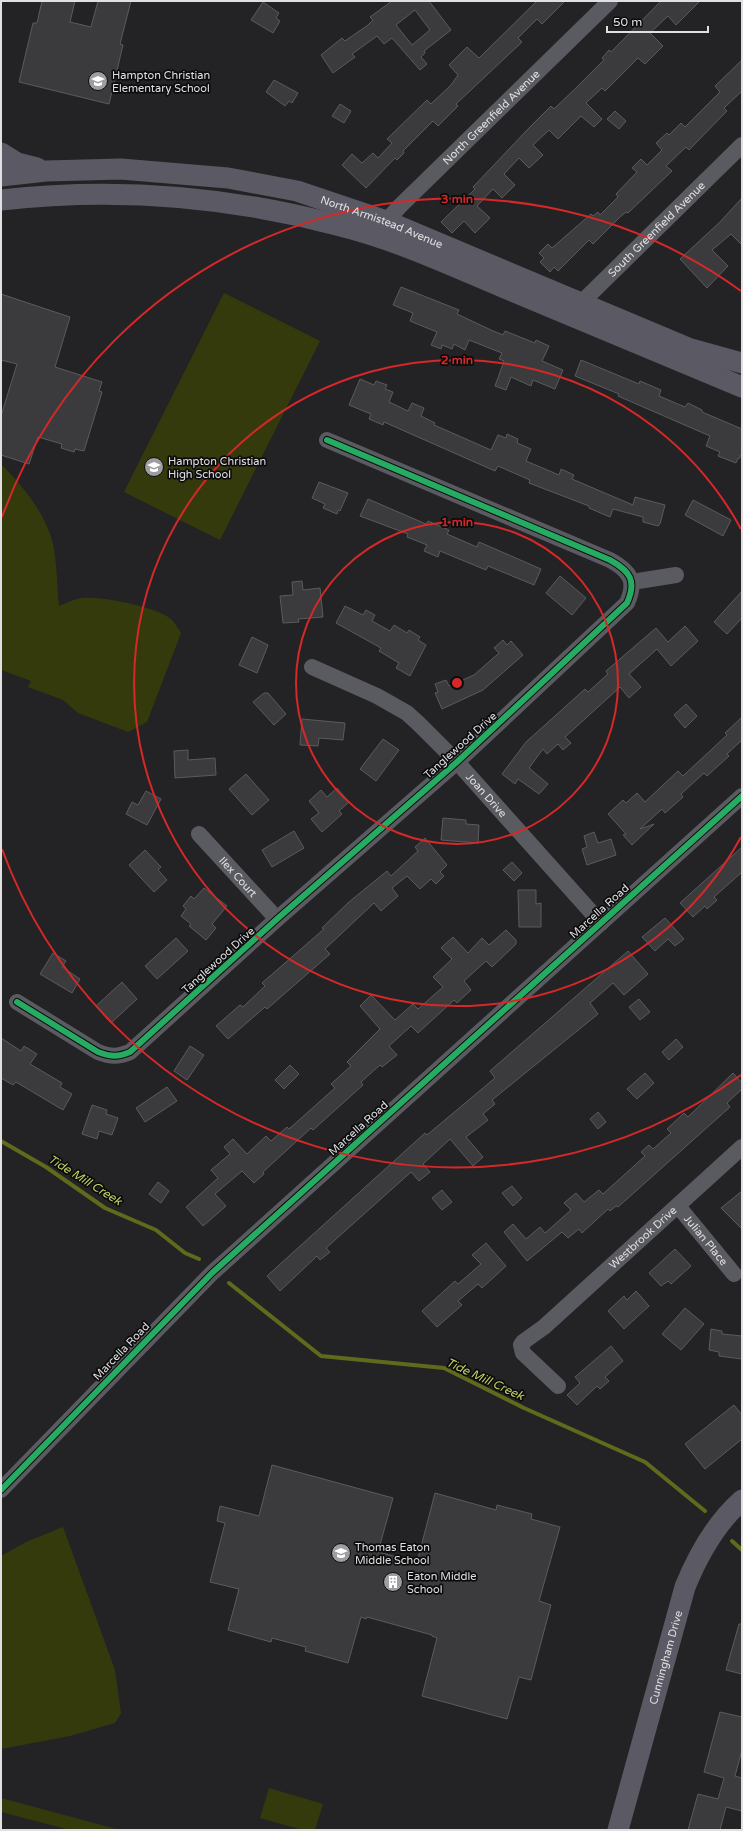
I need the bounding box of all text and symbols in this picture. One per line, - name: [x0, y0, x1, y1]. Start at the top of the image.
- scale bar: [607, 8, 708, 34]
- text: 50 m: [613, 15, 642, 29]
- street label: North Greenfield Avenue: [440, 67, 542, 168]
- place label: Hampton Christian Elementary School: [112, 69, 210, 95]
- school or university icon: Hampton Christian Elementary School: [87, 70, 109, 92]
- street label: South Greenfield Avenue: [606, 179, 708, 280]
- text: 3 min: [441, 192, 473, 206]
- street label: North Armistead Avenue: [319, 193, 445, 251]
- text: 2 min: [441, 353, 473, 367]
- place label: Hampton Christian High School: [168, 455, 266, 481]
- school or university icon: Hampton Christian High School: [143, 456, 165, 478]
- text: 1 min: [441, 515, 473, 529]
- centre of rings: [450, 676, 464, 690]
- street label: Tanglewood Drive: [421, 709, 499, 781]
- street label: Joan Drive: [463, 771, 509, 820]
- street label: Ilex Court: [216, 854, 260, 900]
- street label: Marcella Road: [567, 881, 632, 941]
- street label: Tanglewood Drive: [179, 924, 257, 996]
- street label: Marcella Road: [326, 1098, 391, 1158]
- water label: Tide Mill Creek: [46, 1152, 126, 1209]
- street label: Westbrook Drive: [606, 1204, 679, 1272]
- street label: Julian Place: [681, 1212, 730, 1268]
- street label: Marcella Road: [91, 1320, 152, 1383]
- water label: Tide Mill Creek: [444, 1355, 527, 1404]
- place label: Thomas Eaton Middle School: [355, 1541, 430, 1567]
- school or university icon: Thomas Eaton Middle School: [330, 1542, 352, 1564]
- place label: Eaton Middle School: [407, 1570, 476, 1596]
- building icon: Eaton Middle School: [382, 1571, 404, 1593]
- street label: Cunningham Drive: [647, 1609, 685, 1706]

